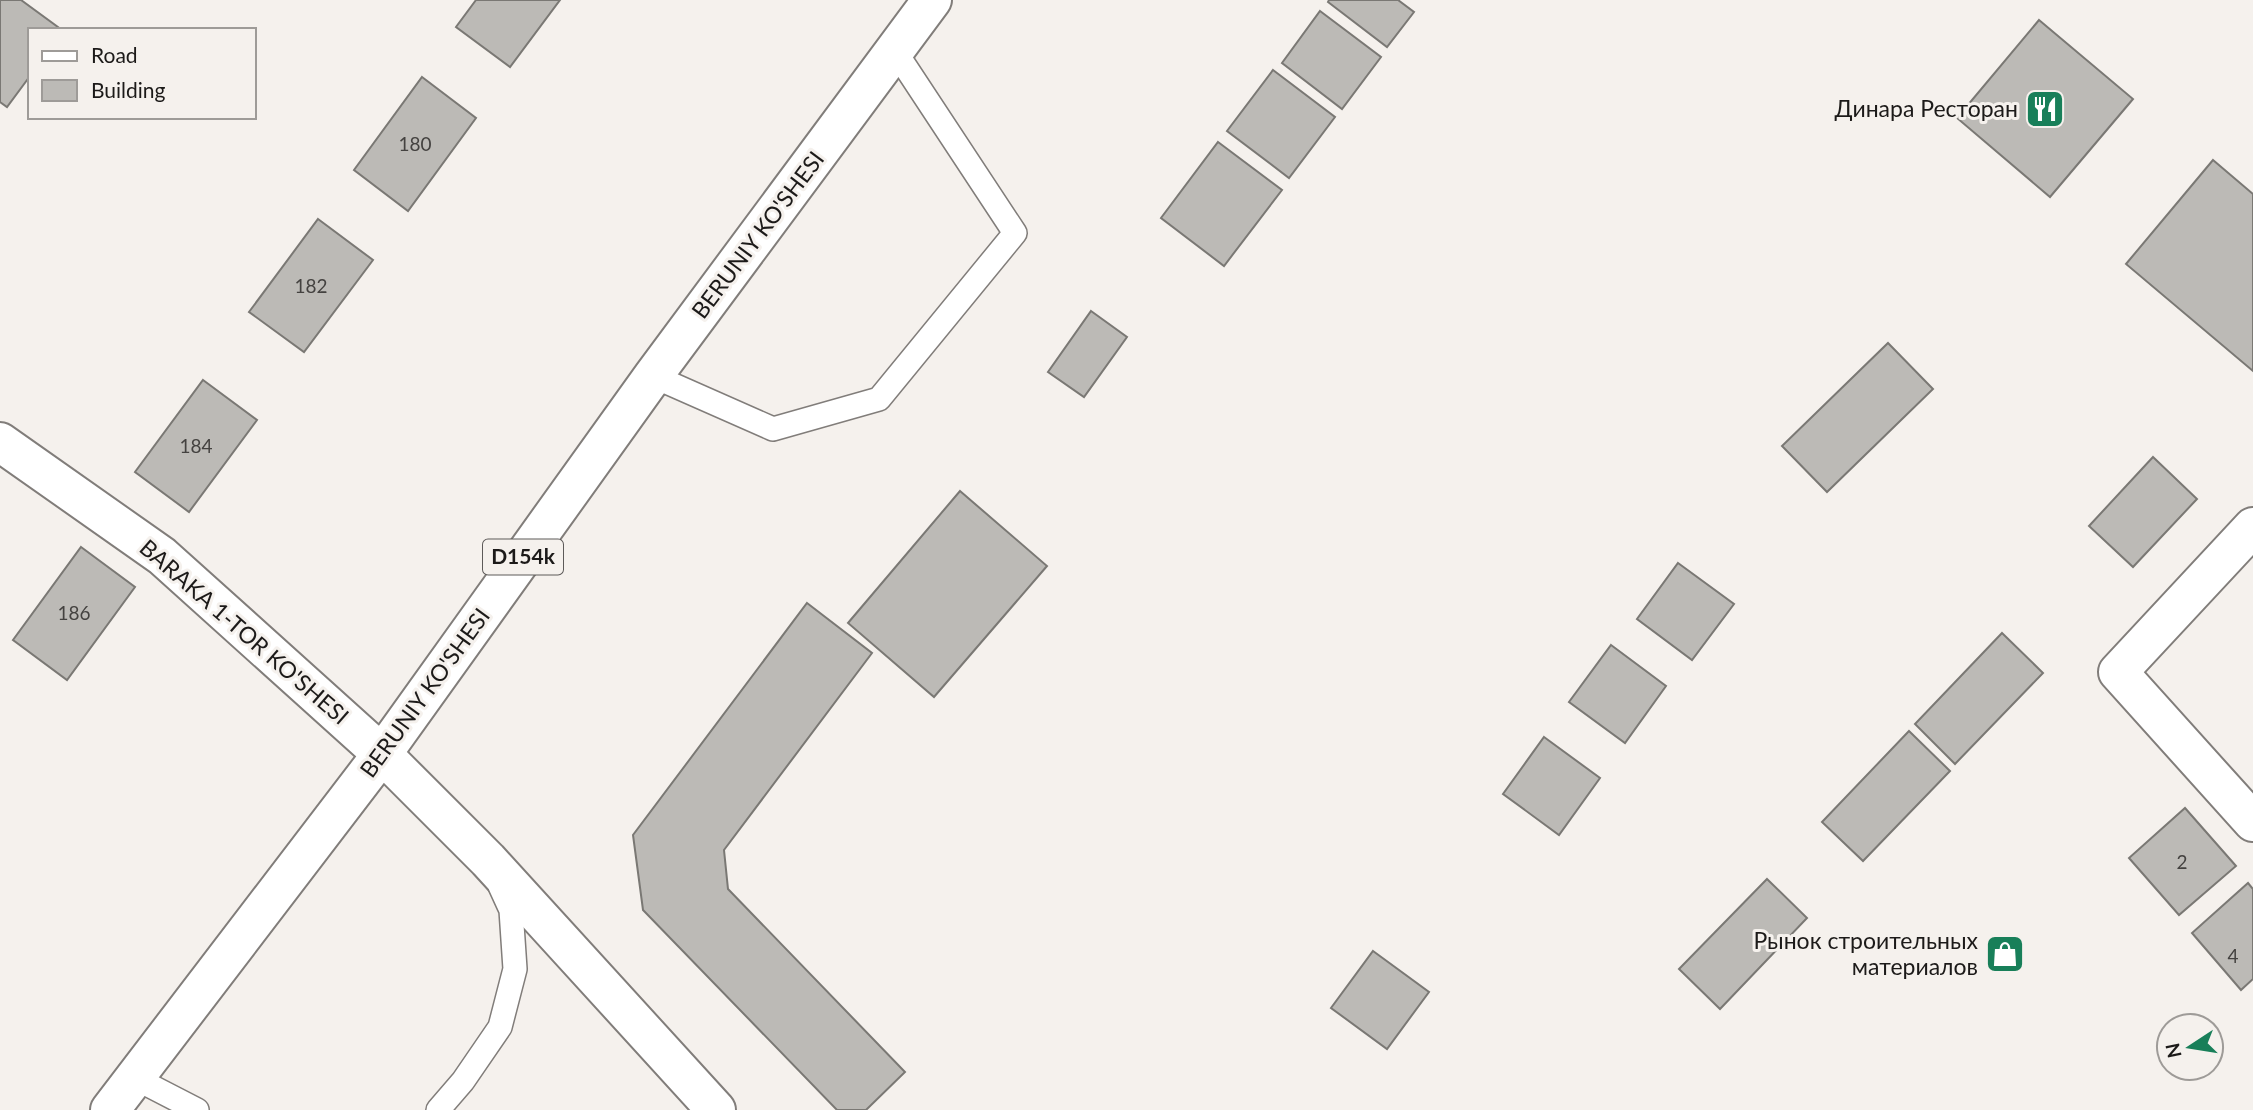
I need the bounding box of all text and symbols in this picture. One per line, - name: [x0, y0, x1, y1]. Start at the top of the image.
- legend: [28, 28, 256, 119]
- text: Road: [91, 42, 138, 67]
- text: Building: [91, 77, 166, 102]
- restaurant icon: Динара Ресторан: [2024, 88, 2066, 130]
- place label: Динара Ресторан: [1835, 94, 2018, 122]
- house number: 180: [398, 132, 432, 155]
- street label: BERUNIY KO'SHESI: [685, 145, 829, 324]
- house number: 182: [294, 274, 328, 297]
- house number: 184: [179, 434, 213, 457]
- street label: BARAKA 1-TOR KO'SHESI: [134, 533, 355, 730]
- road number: D154k: [483, 540, 563, 574]
- house number: 186: [57, 601, 91, 624]
- street label: BERUNIY KO'SHESI: [353, 602, 495, 782]
- house number: 2: [2176, 850, 2188, 873]
- place label: Рынок строительных материалов: [1753, 926, 1979, 980]
- shop icon: Рынок строительных материалов: [1984, 933, 2026, 975]
- house number: 4: [2227, 944, 2239, 967]
- north arrow: [2155, 1012, 2225, 1082]
- text: N: [2160, 1041, 2186, 1060]

